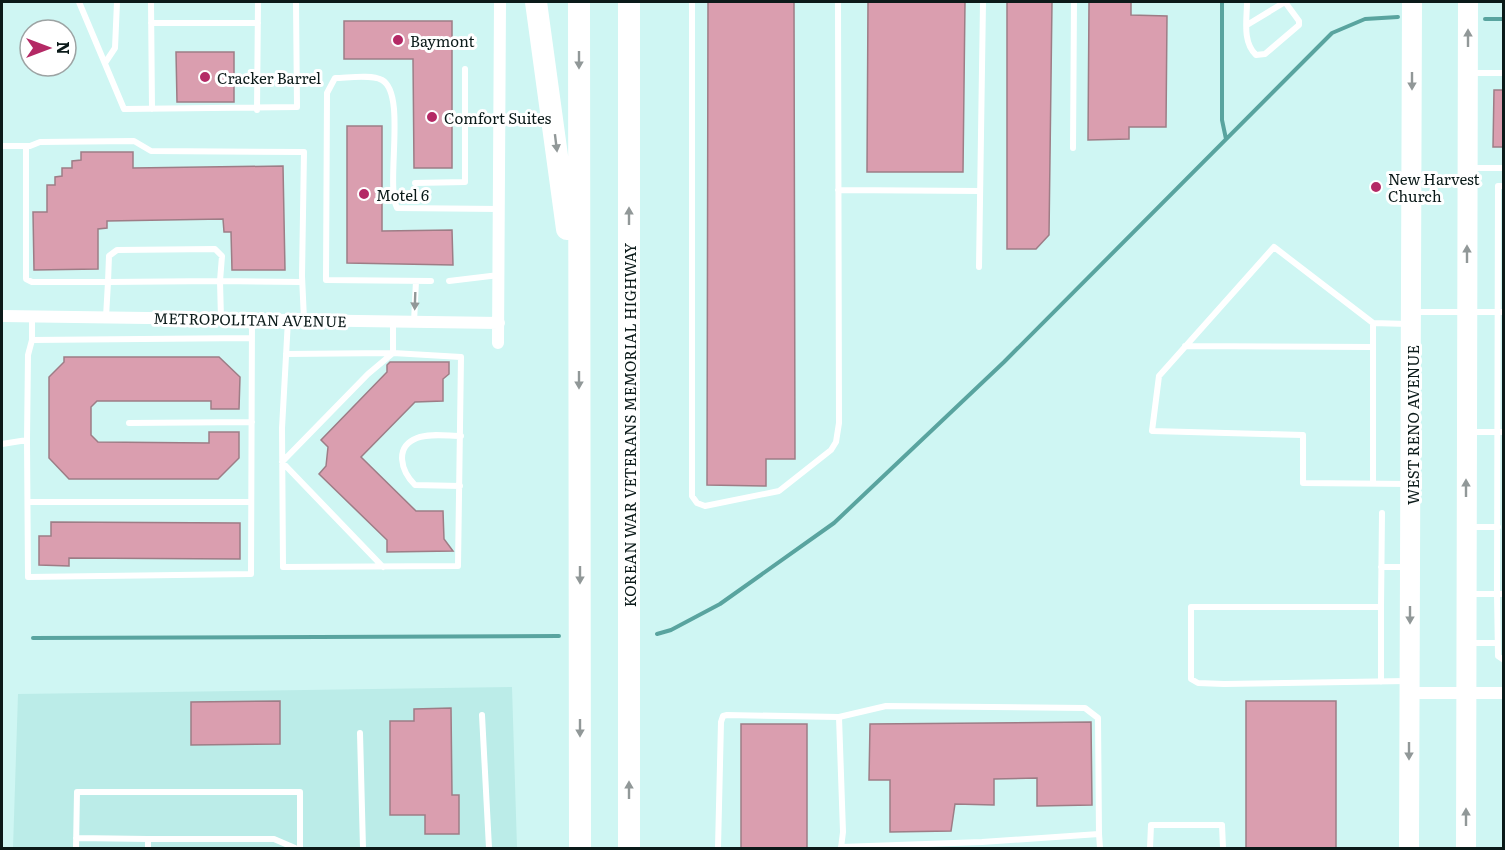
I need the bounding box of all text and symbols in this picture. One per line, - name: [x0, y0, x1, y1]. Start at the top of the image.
- north arrow: [18, 18, 78, 78]
- one-way arrow: [1463, 28, 1473, 47]
- place label: Baymont: [410, 29, 474, 52]
- marker: Baymont: [391, 33, 405, 47]
- text: N: [52, 41, 76, 55]
- one-way arrow: [574, 50, 584, 69]
- place label: Cracker Barrel: [217, 66, 321, 89]
- marker: Cracker Barrel: [198, 70, 212, 84]
- one-way arrow: [1407, 71, 1417, 90]
- place label: Comfort Suites: [444, 106, 552, 129]
- marker: Comfort Suites: [425, 110, 439, 124]
- one-way arrow: [552, 133, 561, 152]
- place label: New Harvest Church: [1388, 167, 1480, 207]
- marker: New Harvest Church: [1369, 180, 1383, 194]
- place label: Motel 6: [376, 183, 429, 206]
- marker: Motel 6: [357, 187, 371, 201]
- one-way arrow: [624, 206, 634, 225]
- street label: KOREAN WAR VETERANS MEMORIAL HIGHWAY: [618, 242, 641, 607]
- one-way arrow: [1462, 244, 1472, 263]
- one-way arrow: [410, 292, 419, 311]
- street label: METROPOLITAN AVENUE: [153, 306, 347, 332]
- street label: WEST RENO AVENUE: [1401, 345, 1424, 505]
- one-way arrow: [574, 371, 584, 390]
- one-way arrow: [1461, 478, 1471, 497]
- one-way arrow: [575, 566, 585, 585]
- one-way arrow: [1405, 605, 1415, 624]
- one-way arrow: [575, 718, 585, 737]
- one-way arrow: [1405, 742, 1414, 761]
- one-way arrow: [624, 781, 634, 800]
- one-way arrow: [1461, 807, 1471, 826]

